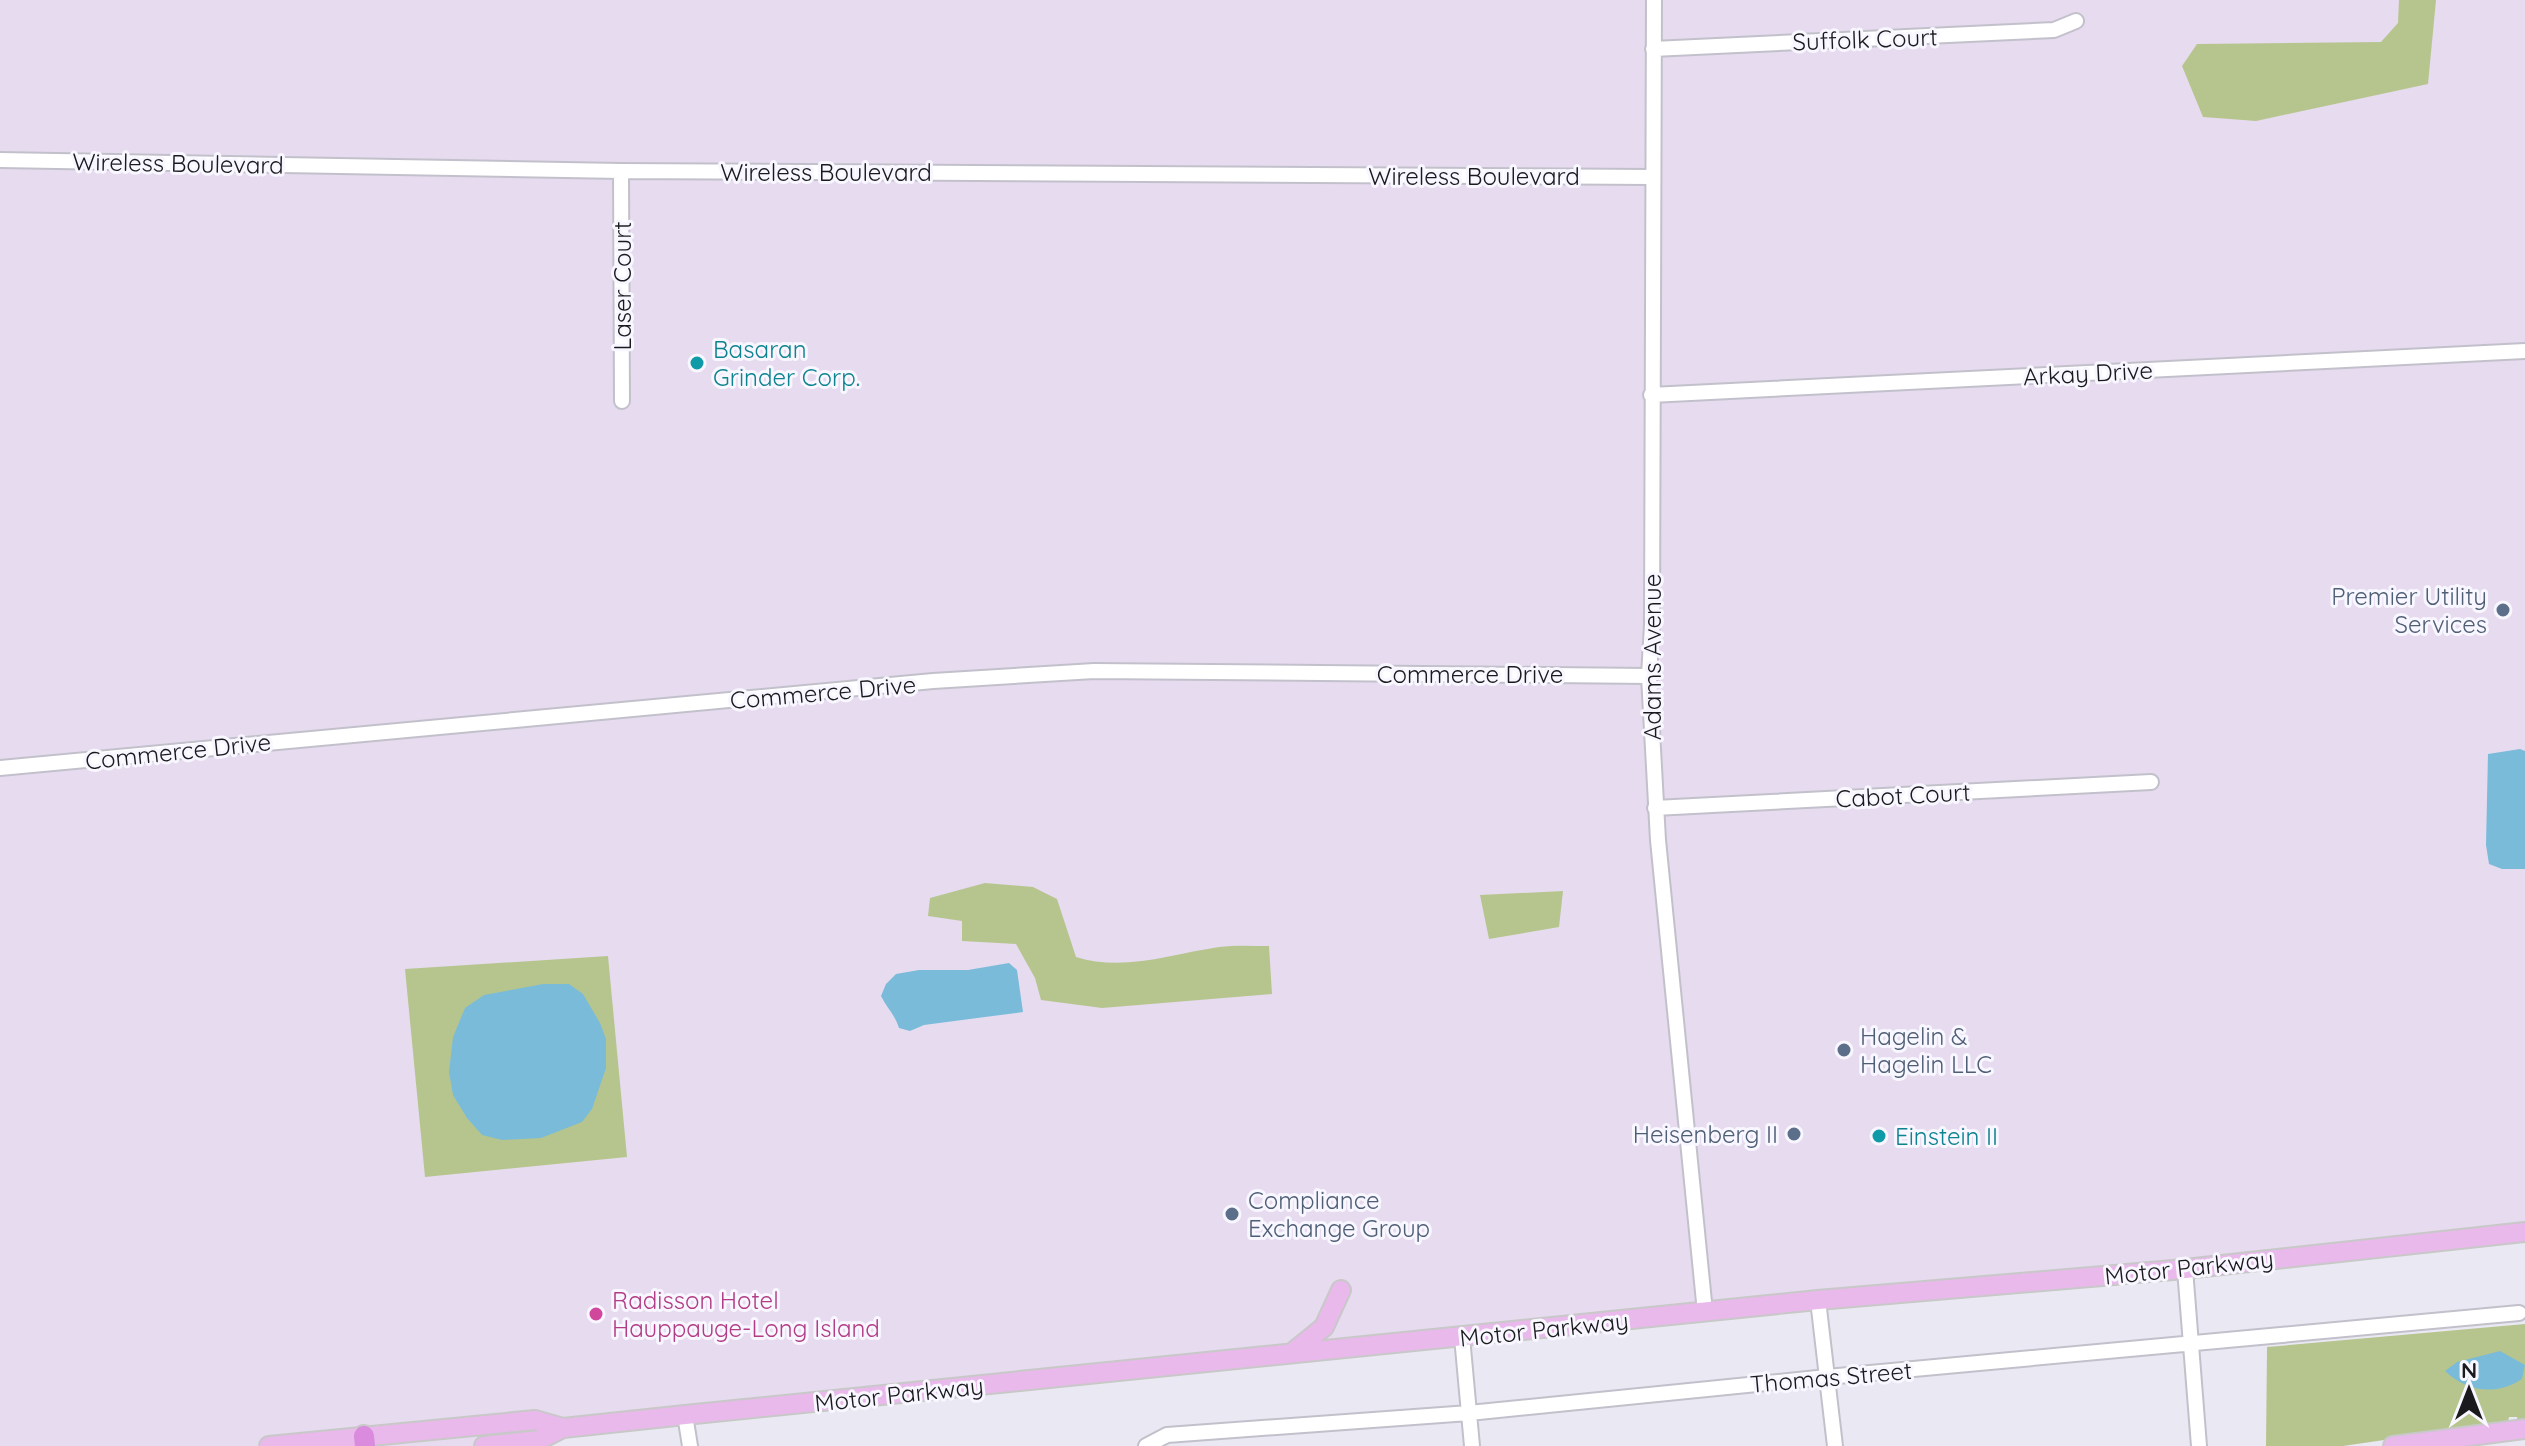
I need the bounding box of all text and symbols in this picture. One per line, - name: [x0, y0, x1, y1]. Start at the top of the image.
- street label: Suffolk Court: [1792, 21, 1938, 57]
- street label: Wireless Boulevard: [72, 146, 284, 180]
- street label: Wireless Boulevard: [720, 157, 932, 187]
- street label: Wireless Boulevard: [1368, 161, 1580, 191]
- street label: Laser Court: [607, 221, 637, 351]
- place label: Basaran Grinder Corp.: [713, 334, 860, 392]
- marker: Basaran Grinder Corp.: [688, 354, 706, 372]
- street label: Arkay Drive: [2022, 355, 2154, 391]
- street label: Adams Avenue: [1637, 574, 1667, 740]
- place label: Premier Utility Services: [2331, 581, 2487, 639]
- marker: Premier Utility Services: [2494, 601, 2512, 619]
- street label: Commerce Drive: [1377, 659, 1563, 689]
- street label: Commerce Drive: [729, 669, 917, 715]
- street label: Commerce Drive: [84, 726, 272, 776]
- street label: Cabot Court: [1835, 776, 1971, 814]
- place label: Hagelin & Hagelin LLC: [1860, 1021, 1992, 1079]
- marker: Hagelin & Hagelin LLC: [1835, 1041, 1853, 1059]
- place label: Heisenberg II: [1633, 1119, 1778, 1149]
- place label: Einstein II: [1895, 1121, 1998, 1151]
- marker: Heisenberg II: [1785, 1125, 1803, 1143]
- marker: Einstein II: [1870, 1127, 1888, 1145]
- place label: Compliance Exchange Group: [1248, 1185, 1430, 1243]
- marker: Compliance Exchange Group: [1223, 1205, 1241, 1223]
- street label: Motor Parkway: [2103, 1243, 2275, 1291]
- place label: Radisson Hotel Hauppauge-Long Island: [612, 1285, 880, 1343]
- marker: Radisson Hotel Hauppauge-Long Island: [587, 1305, 605, 1323]
- street label: Motor Parkway: [1458, 1305, 1630, 1353]
- north arrow: [2429, 1350, 2509, 1430]
- street label: Thomas Street: [1749, 1355, 1913, 1399]
- text: N: [2461, 1356, 2477, 1384]
- street label: Motor Parkway: [813, 1370, 985, 1418]

